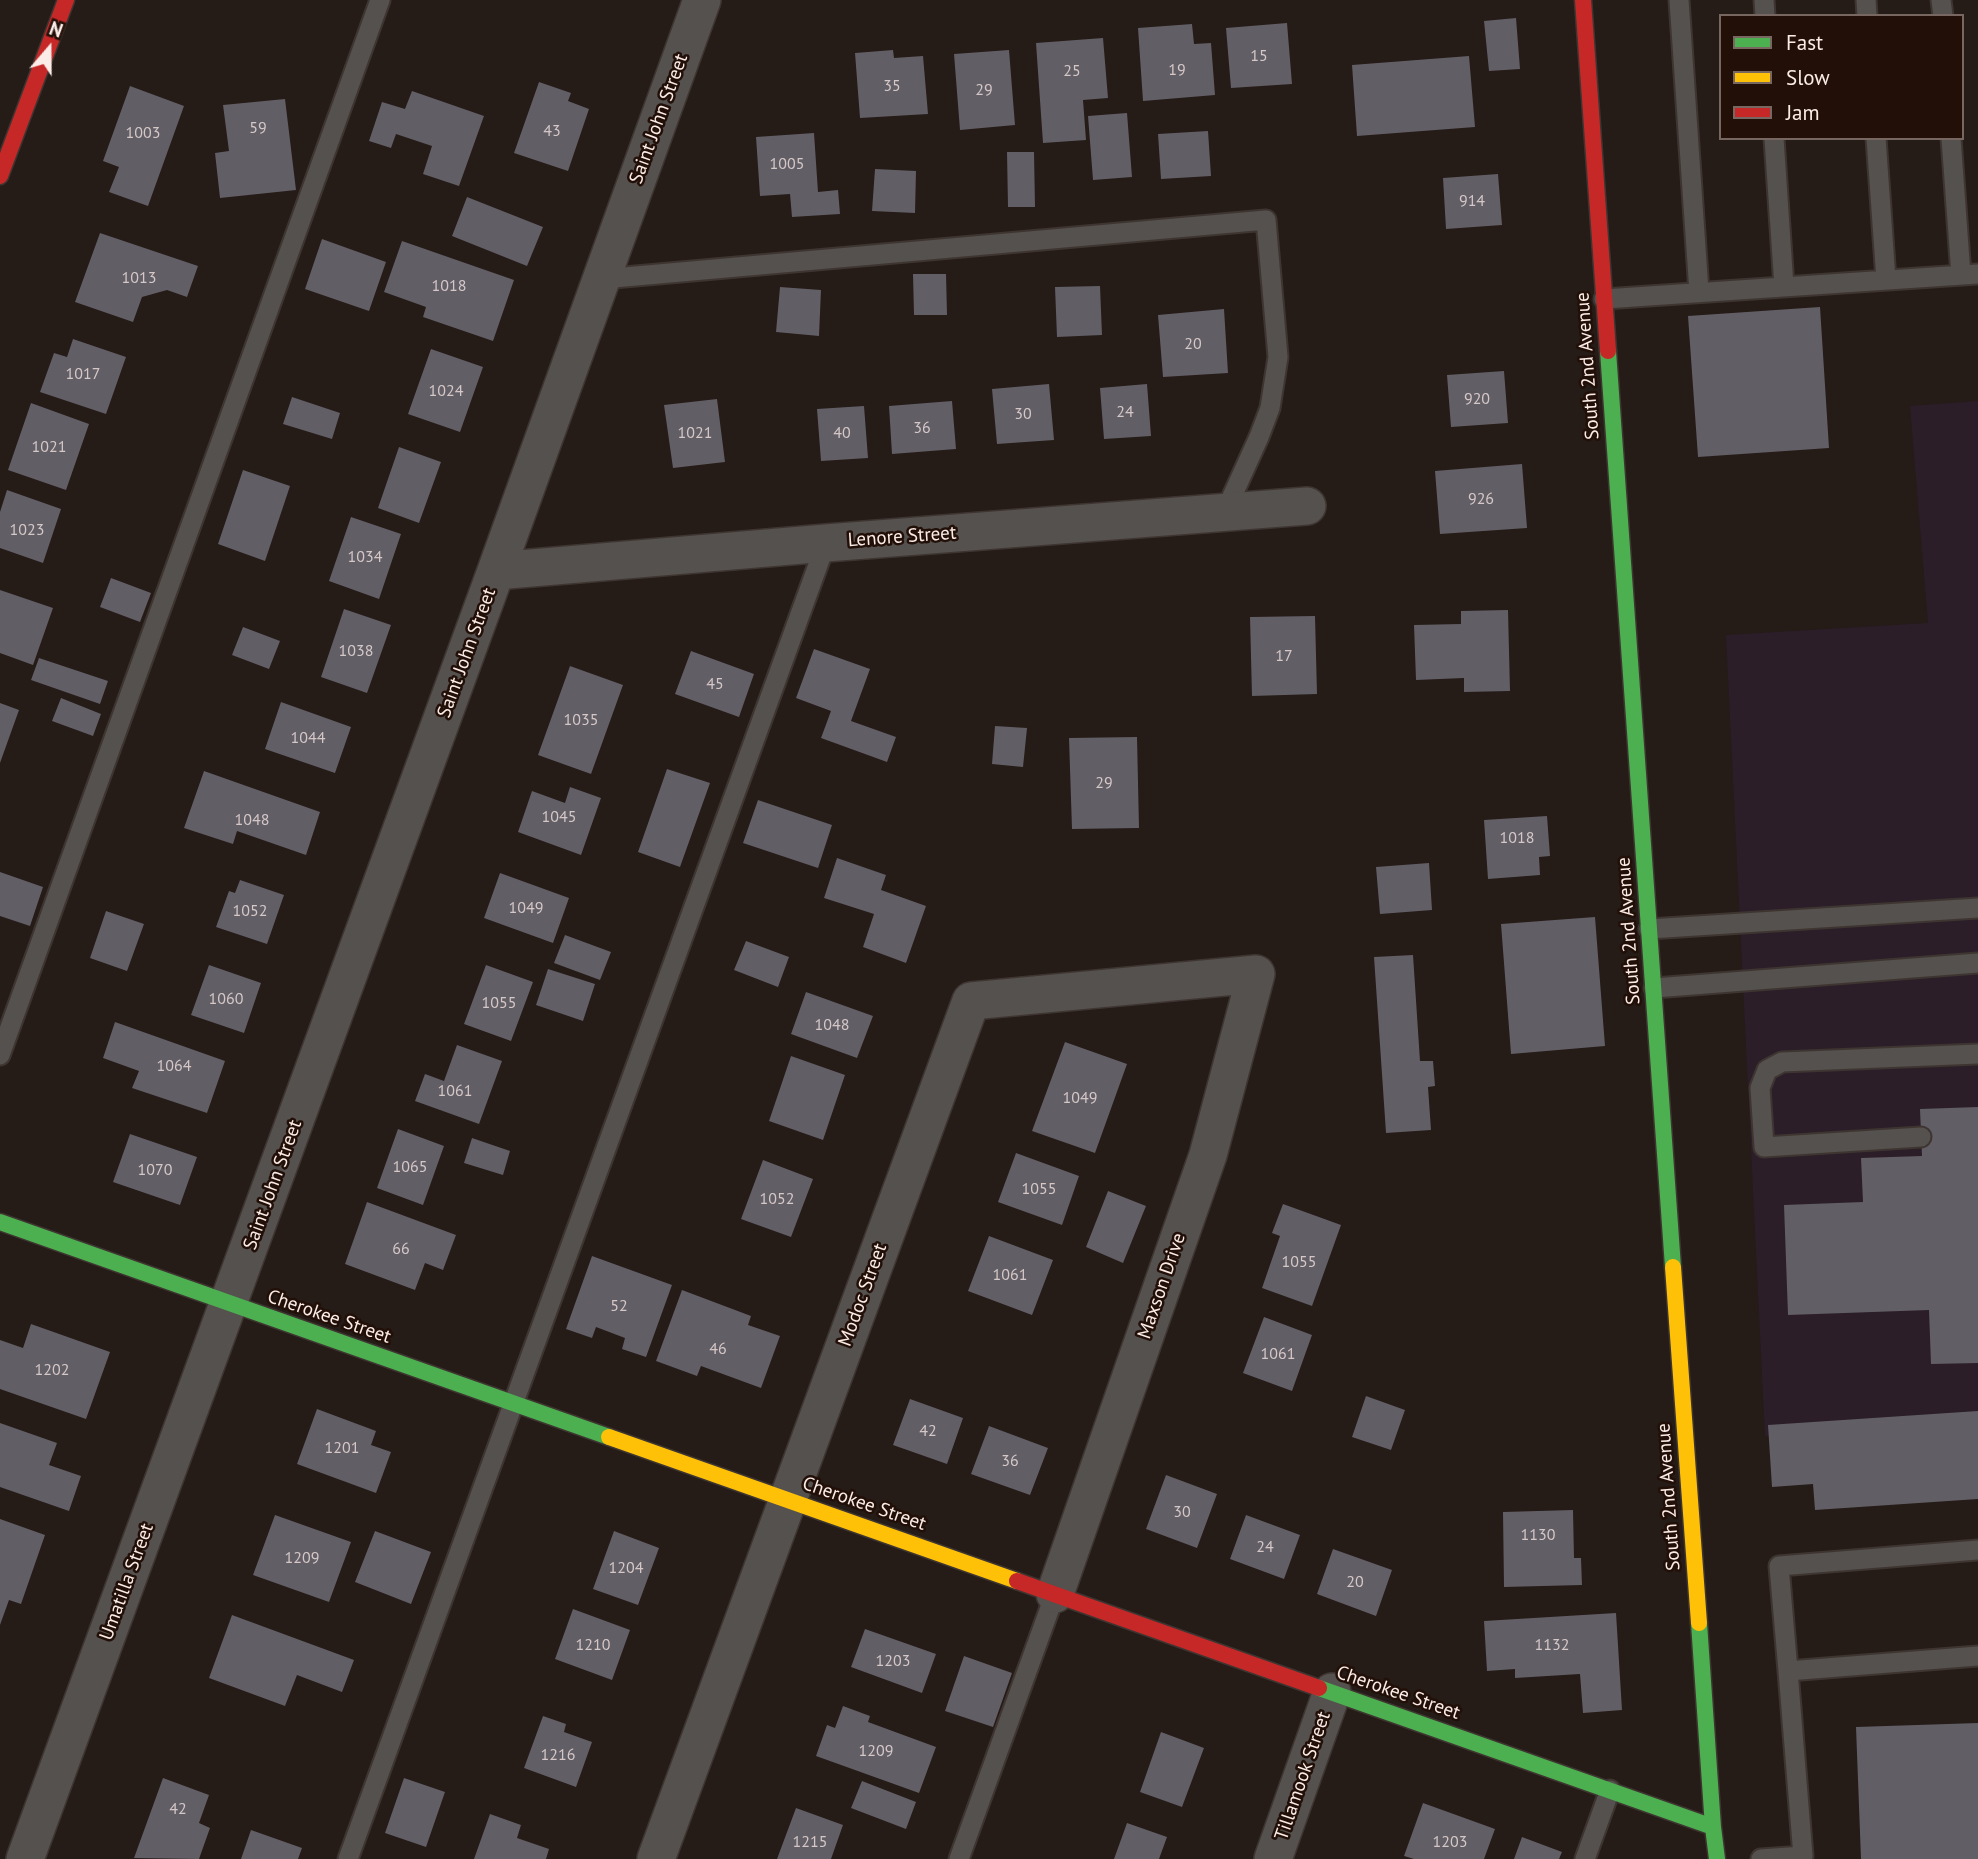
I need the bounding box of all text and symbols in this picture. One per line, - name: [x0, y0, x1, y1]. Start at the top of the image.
- north arrow: [14, 14, 84, 84]
- legend: [1719, 14, 1964, 140]
- text: N: [46, 16, 66, 43]
- text: Fast: [1786, 29, 1823, 56]
- house number: 15: [1250, 46, 1268, 66]
- street label: Saint John Street: [625, 51, 693, 187]
- house number: 19: [1168, 60, 1186, 80]
- house number: 25: [1063, 61, 1081, 81]
- text: Slow: [1786, 64, 1830, 91]
- house number: 35: [883, 76, 901, 96]
- house number: 29: [975, 80, 993, 100]
- text: Jam: [1786, 99, 1820, 126]
- house number: 59: [249, 118, 267, 138]
- house number: 43: [543, 121, 561, 141]
- house number: 1003: [126, 123, 160, 143]
- house number: 1005: [770, 154, 804, 174]
- house number: 914: [1459, 191, 1485, 211]
- house number: 1013: [122, 268, 156, 288]
- house number: 1018: [432, 276, 466, 296]
- street label: South 2nd Avenue: [1571, 291, 1605, 441]
- house number: 20: [1184, 334, 1202, 354]
- house number: 1017: [66, 364, 100, 384]
- house number: 1024: [429, 381, 463, 401]
- house number: 920: [1464, 389, 1490, 409]
- house number: 24: [1116, 402, 1134, 422]
- house number: 30: [1014, 404, 1032, 424]
- house number: 36: [913, 418, 931, 438]
- house number: 1021: [678, 423, 712, 443]
- house number: 40: [833, 423, 851, 443]
- house number: 1021: [32, 437, 66, 457]
- house number: 926: [1468, 489, 1494, 509]
- house number: 1023: [10, 520, 44, 540]
- street label: Lenore Street: [847, 522, 957, 552]
- house number: 1034: [348, 547, 382, 567]
- street label: Saint John Street: [433, 585, 501, 721]
- house number: 1038: [339, 641, 373, 661]
- house number: 17: [1275, 646, 1293, 666]
- house number: 45: [706, 674, 724, 694]
- house number: 1035: [564, 710, 598, 730]
- house number: 1044: [291, 728, 325, 748]
- house number: 29: [1095, 773, 1113, 793]
- house number: 1045: [542, 807, 576, 827]
- house number: 1048: [235, 810, 269, 830]
- house number: 1018: [1500, 828, 1534, 848]
- street label: South 2nd Avenue: [1612, 856, 1646, 1006]
- house number: 1049: [509, 898, 543, 918]
- house number: 1052: [233, 901, 267, 921]
- house number: 1060: [209, 989, 243, 1009]
- house number: 1055: [482, 993, 516, 1013]
- house number: 1048: [815, 1015, 849, 1035]
- house number: 1064: [157, 1056, 191, 1076]
- house number: 1061: [438, 1081, 472, 1101]
- house number: 1049: [1063, 1088, 1097, 1108]
- street label: Saint John Street: [239, 1117, 307, 1253]
- house number: 1065: [393, 1157, 427, 1177]
- house number: 1070: [138, 1160, 172, 1180]
- house number: 1055: [1022, 1179, 1056, 1199]
- house number: 1052: [760, 1189, 794, 1209]
- street label: Maxson Drive: [1133, 1230, 1191, 1342]
- house number: 66: [392, 1239, 410, 1259]
- street label: Modoc Street: [834, 1240, 892, 1350]
- house number: 1055: [1282, 1252, 1316, 1272]
- house number: 1061: [993, 1265, 1027, 1285]
- street label: Cherokee Street: [264, 1285, 394, 1349]
- house number: 52: [610, 1296, 628, 1316]
- house number: 46: [709, 1339, 727, 1359]
- house number: 1061: [1261, 1344, 1295, 1364]
- house number: 1202: [35, 1360, 69, 1380]
- house number: 42: [919, 1421, 937, 1441]
- street label: South 2nd Avenue: [1652, 1422, 1686, 1572]
- house number: 1201: [325, 1438, 359, 1458]
- house number: 36: [1001, 1451, 1019, 1471]
- street label: Cherokee Street: [799, 1472, 929, 1536]
- house number: 30: [1173, 1502, 1191, 1522]
- street label: Umatilla Street: [95, 1520, 159, 1644]
- house number: 1130: [1521, 1525, 1555, 1545]
- house number: 24: [1256, 1537, 1274, 1557]
- house number: 1209: [285, 1548, 319, 1568]
- house number: 1204: [609, 1558, 643, 1578]
- house number: 20: [1346, 1572, 1364, 1592]
- house number: 1210: [576, 1635, 610, 1655]
- house number: 1132: [1535, 1635, 1569, 1655]
- house number: 1203: [876, 1651, 910, 1671]
- street label: Cherokee Street: [1333, 1661, 1463, 1725]
- street label: Tillamook Street: [1270, 1709, 1336, 1843]
- house number: 1209: [859, 1741, 893, 1761]
- house number: 1216: [541, 1745, 575, 1765]
- house number: 42: [169, 1799, 187, 1819]
- house number: 1215: [793, 1832, 827, 1852]
- house number: 1203: [1433, 1832, 1467, 1852]

